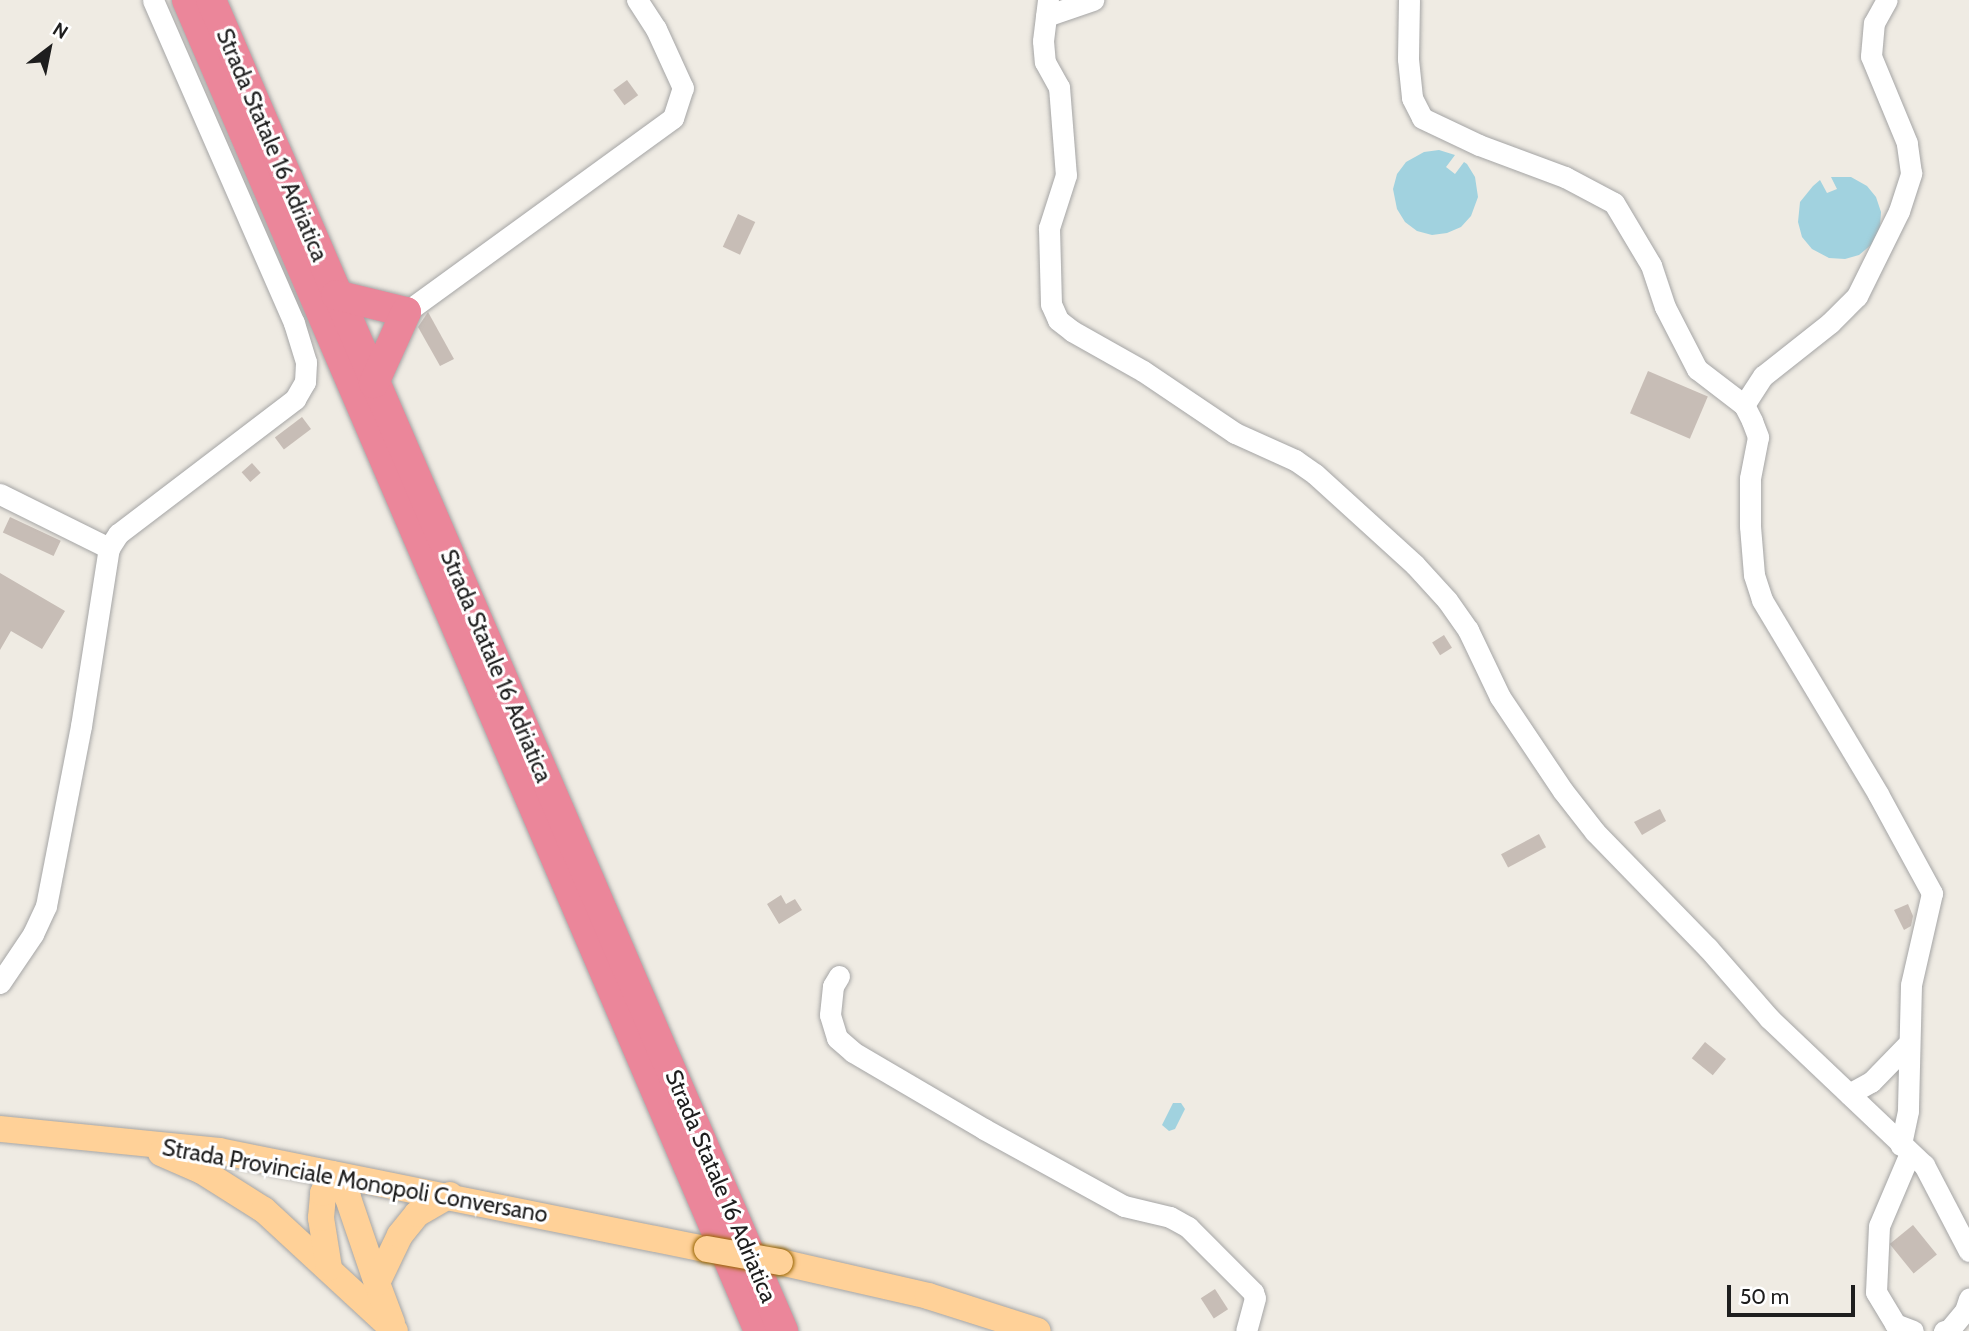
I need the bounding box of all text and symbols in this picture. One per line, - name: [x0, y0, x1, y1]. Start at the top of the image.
- north arrow: [14, 14, 84, 84]
- text: N: [49, 17, 72, 44]
- street label: Strada Statale 16 Adriatica: [210, 24, 334, 266]
- street label: Strada Statale 16 Adriatica: [434, 545, 558, 787]
- street label: Strada Statale 16 Adriatica: [659, 1065, 783, 1307]
- street label: Strada Provinciale Monopoli Conversano: [160, 1133, 550, 1229]
- scale bar: [1731, 1272, 1859, 1316]
- text: 50 m: [1740, 1284, 1789, 1309]

